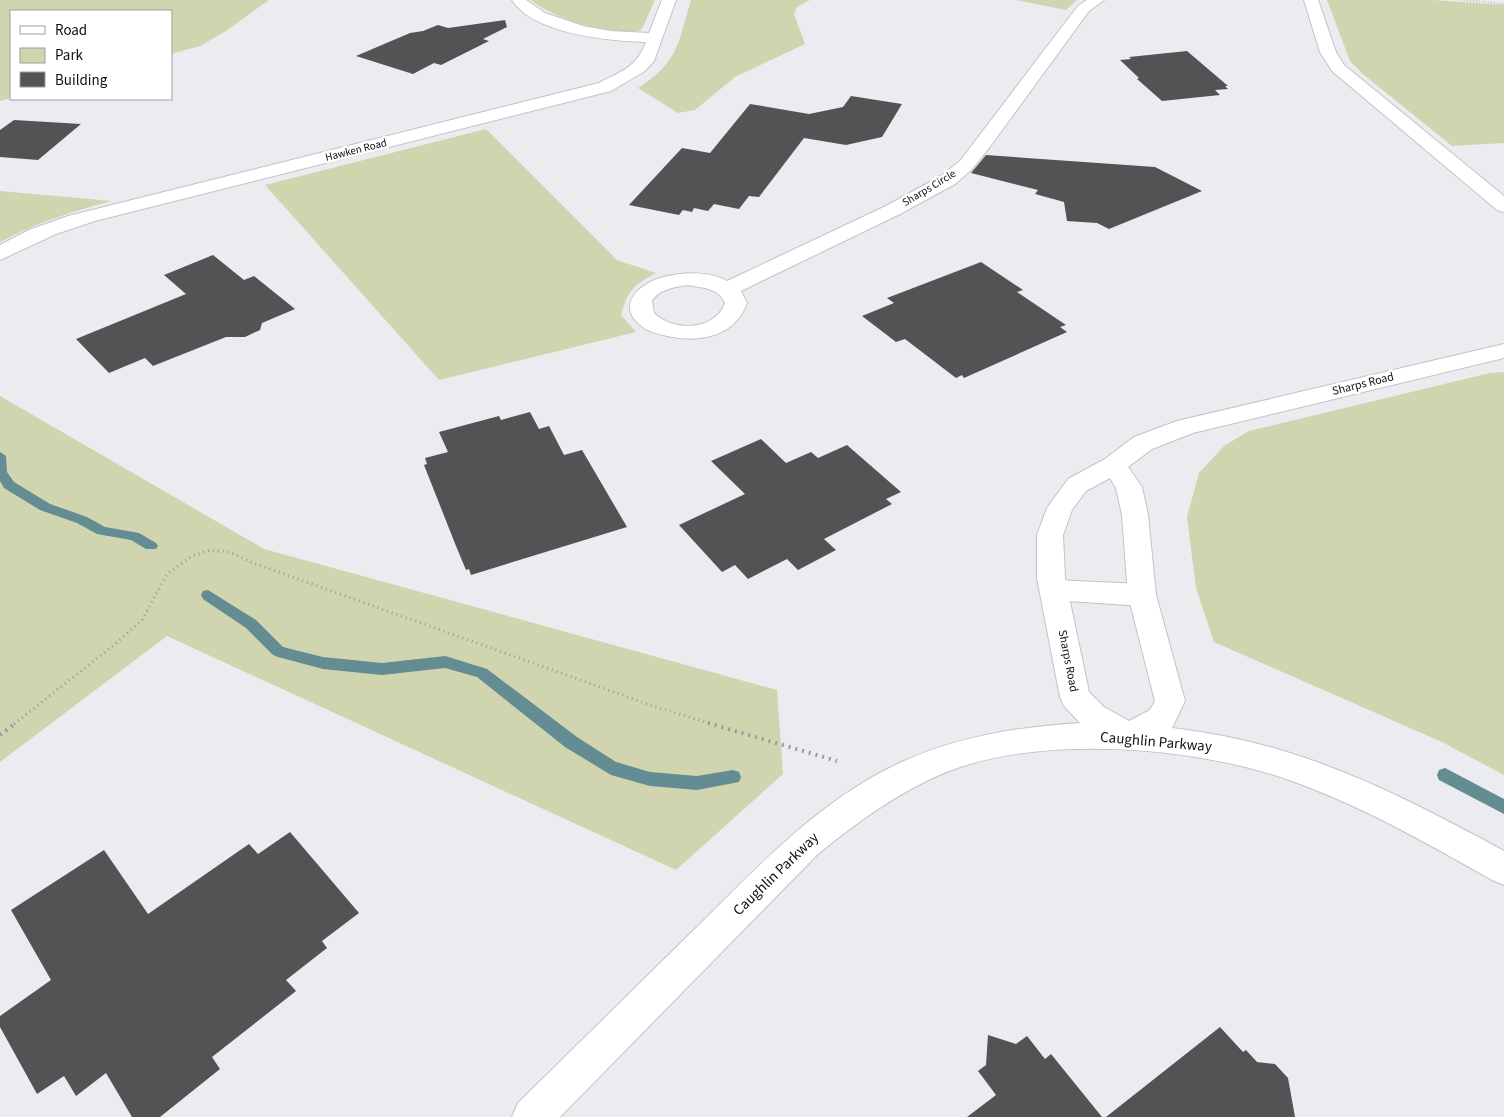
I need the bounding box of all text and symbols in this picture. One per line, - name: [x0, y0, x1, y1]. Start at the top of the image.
- legend: [10, 10, 172, 100]
- text: Road: [55, 20, 87, 41]
- text: Park: [55, 45, 84, 66]
- text: Building: [55, 70, 108, 91]
- street label: Hawken Road: [324, 135, 388, 165]
- street label: Sharps Circle: [899, 166, 959, 210]
- street label: Sharps Road: [1330, 368, 1396, 400]
- street label: Sharps Road: [1054, 628, 1082, 694]
- street label: Caughlin Parkway: [1099, 727, 1213, 757]
- street label: Caughlin Parkway: [728, 828, 824, 920]

